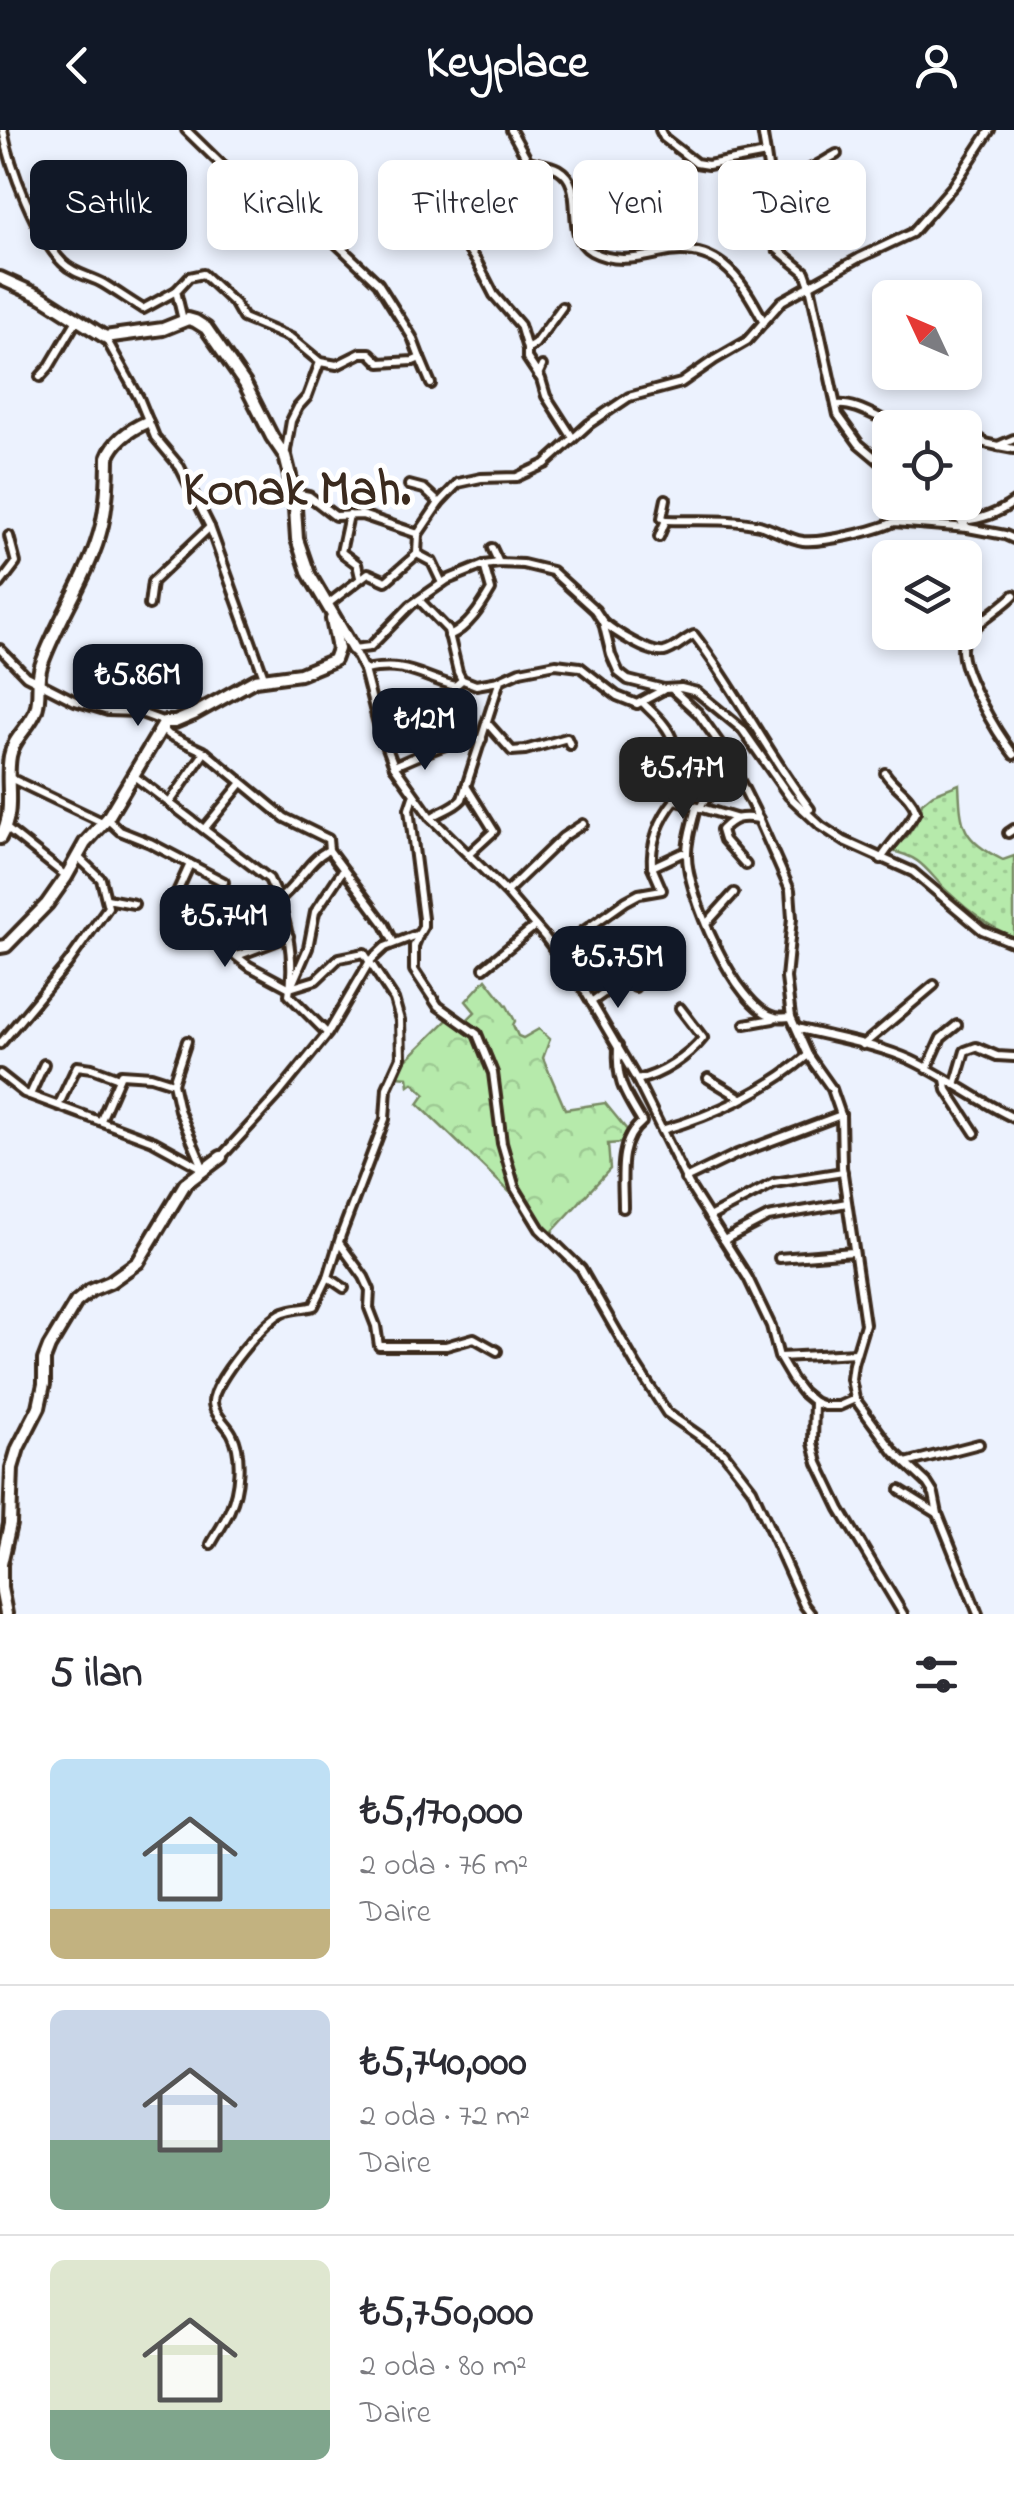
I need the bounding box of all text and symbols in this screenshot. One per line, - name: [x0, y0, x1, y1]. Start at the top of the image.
- text: Keyplace: [426, 32, 588, 98]
- icon: back: [50, 38, 105, 93]
- icon: person: [909, 38, 964, 93]
- chip: Satılık: [30, 160, 187, 250]
- chip: Kiralık: [207, 160, 358, 250]
- chip: Filtreler: [378, 160, 553, 250]
- chip: Yeni: [573, 160, 698, 250]
- chip: Daire: [718, 160, 866, 250]
- north arrow: [872, 280, 982, 390]
- map controls: [872, 280, 982, 650]
- button: locate: [872, 410, 982, 520]
- district label: Konak Mah.: [183, 455, 411, 528]
- button: layers: [872, 540, 982, 650]
- pin: ₺5.86M: [57, 644, 219, 729]
- text: ₺5.86M: [95, 653, 181, 700]
- pin: ₺12M: [366, 688, 484, 773]
- text: ₺12M: [394, 697, 456, 744]
- pin: ₺5.17M: [602, 737, 764, 822]
- text: ₺5.17M: [641, 746, 725, 793]
- pin: ₺5.74M: [144, 885, 306, 970]
- text: ₺5.74M: [182, 894, 268, 941]
- pin: ₺5.75M: [537, 926, 699, 1011]
- text: ₺5.75M: [572, 935, 664, 982]
- text: 5 ilan: [50, 1644, 143, 1705]
- icon: filters: [909, 1647, 964, 1702]
- text: ₺5,170,000: [360, 1782, 523, 1843]
- icon: home: [130, 1799, 250, 1919]
- text: 2 oda · 76 m²: [360, 1843, 528, 1890]
- text: Daire: [360, 1890, 431, 1937]
- text: ₺5,740,000: [360, 2033, 527, 2094]
- icon: home: [130, 2050, 250, 2170]
- text: 2 oda · 72 m²: [360, 2094, 530, 2141]
- text: Daire: [360, 2141, 431, 2188]
- text: ₺5,750,000: [360, 2283, 533, 2344]
- icon: home: [130, 2300, 250, 2420]
- text: 2 oda · 80 m²: [360, 2344, 527, 2391]
- text: Daire: [360, 2391, 431, 2438]

